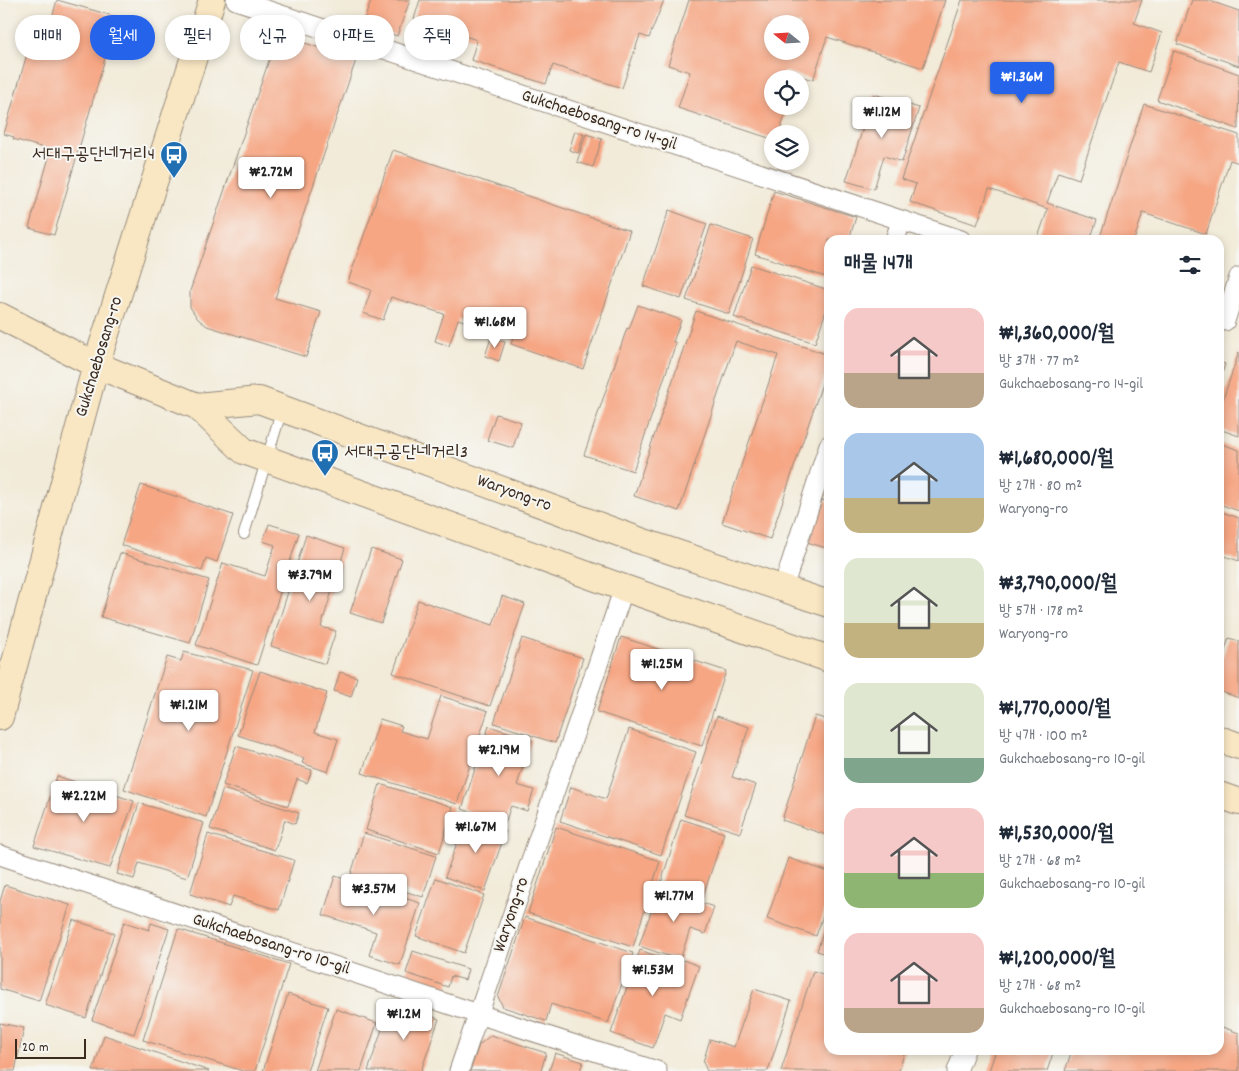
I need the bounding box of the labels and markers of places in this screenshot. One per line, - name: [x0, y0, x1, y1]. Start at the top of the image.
- pin: ₩1.36M: [981, 62, 1063, 104]
- pin: ₩1.12M: [841, 96, 923, 139]
- bus stop icon: 서대구공단네거리4: [159, 140, 189, 179]
- place label: 서대구공단네거리4: [32, 143, 155, 168]
- pin: ₩2.72M: [230, 156, 312, 199]
- pin: ₩1.68M: [454, 306, 536, 349]
- bus stop icon: 서대구공단네거리3: [310, 438, 340, 477]
- place label: 서대구공단네거리3: [344, 441, 468, 466]
- pin: ₩3.79M: [269, 560, 351, 602]
- pin: ₩1.25M: [621, 648, 703, 691]
- pin: ₩1.21M: [148, 690, 230, 732]
- pin: ₩2.19M: [458, 734, 540, 777]
- pin: ₩2.22M: [43, 780, 125, 823]
- pin: ₩1.67M: [435, 812, 517, 854]
- pin: ₩3.57M: [333, 874, 415, 916]
- pin: ₩1.77M: [633, 880, 715, 923]
- pin: ₩1.53M: [612, 954, 694, 997]
- pin: ₩1.2M: [369, 998, 439, 1041]

